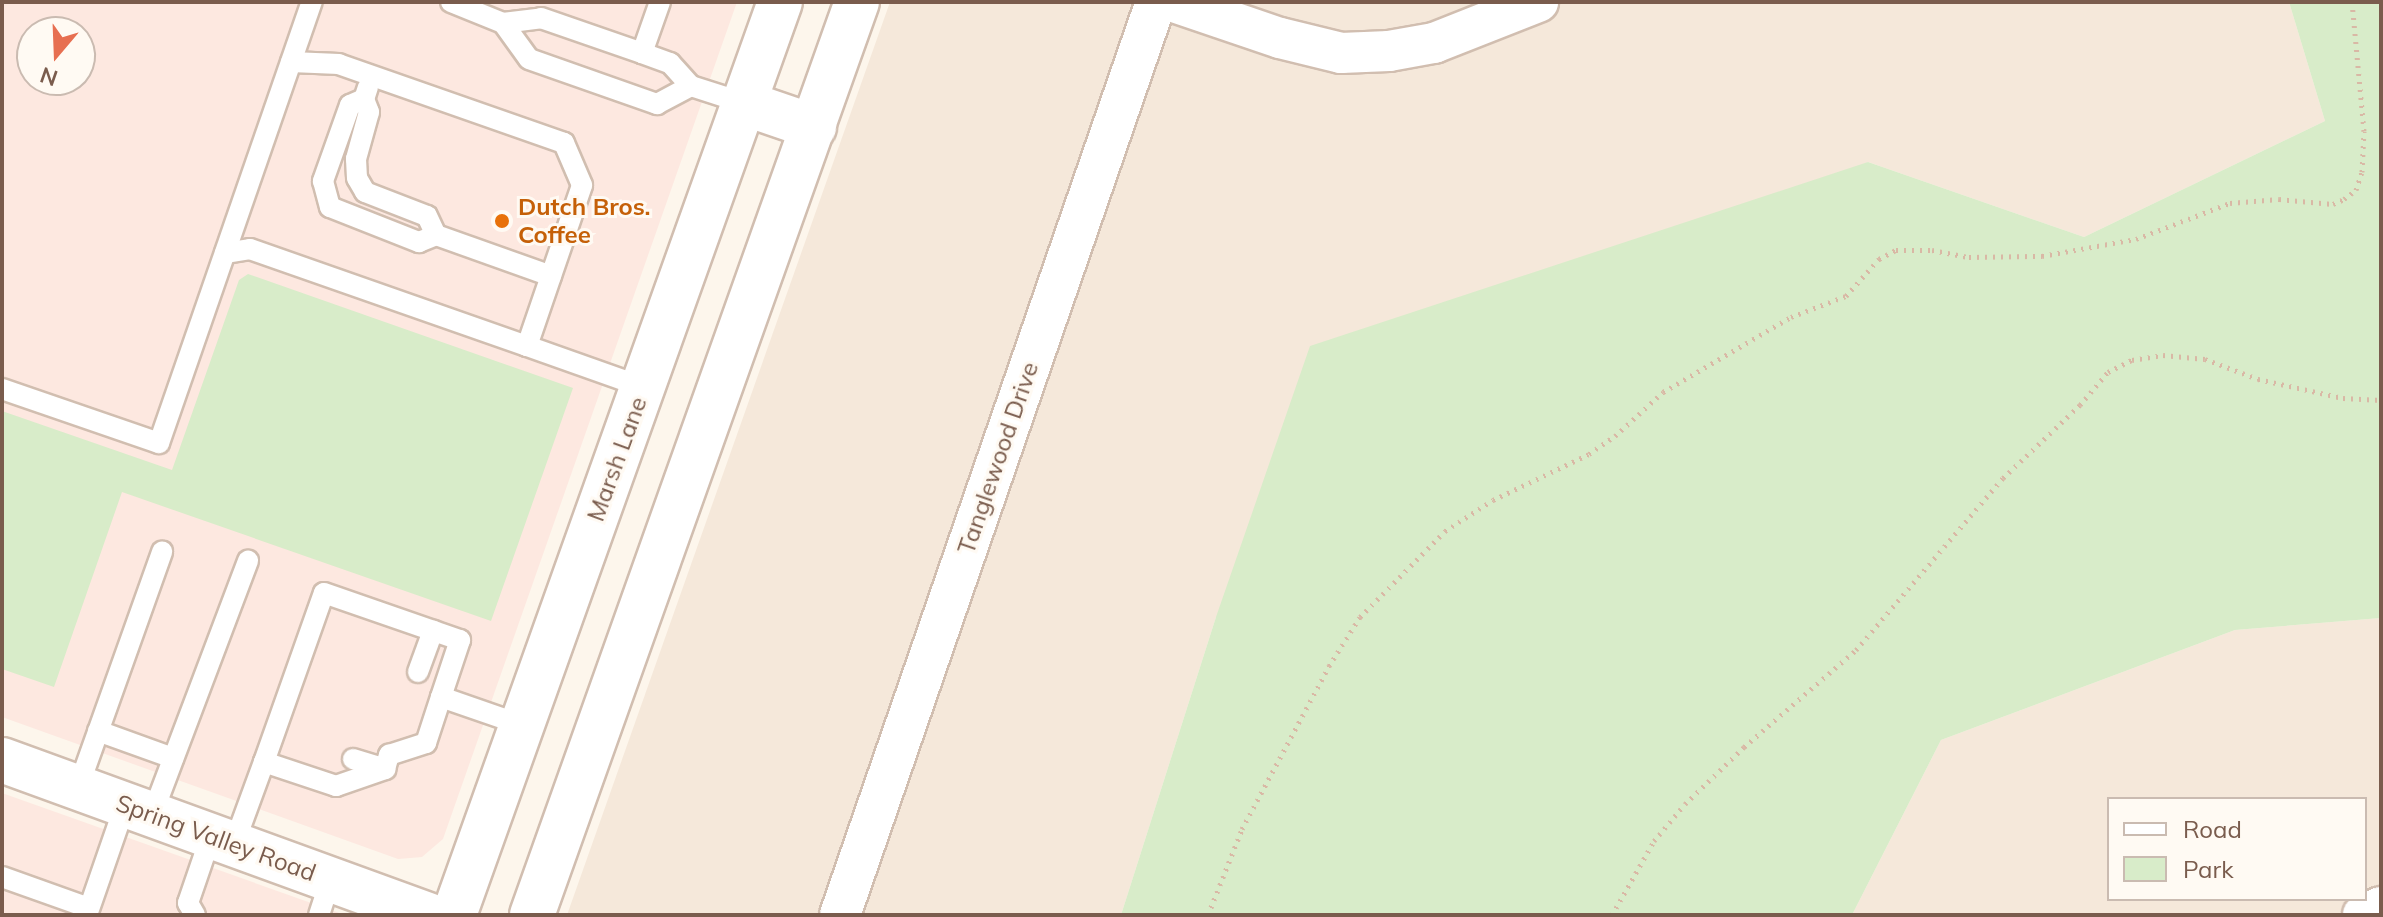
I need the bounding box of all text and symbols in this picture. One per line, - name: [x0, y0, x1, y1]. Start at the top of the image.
- north arrow: [16, 16, 96, 96]
- text: N: [36, 61, 61, 93]
- place label: Dutch Bros. Coffee: [518, 193, 651, 249]
- marker: Dutch Bros. Coffee: [493, 212, 511, 230]
- street label: Tanglewood Drive: [952, 358, 1044, 558]
- street label: Marsh Lane: [581, 393, 653, 525]
- street label: Spring Valley Road: [112, 788, 320, 888]
- legend: [2107, 797, 2367, 901]
- text: Road: [2183, 814, 2242, 844]
- text: Park: [2183, 854, 2234, 884]

